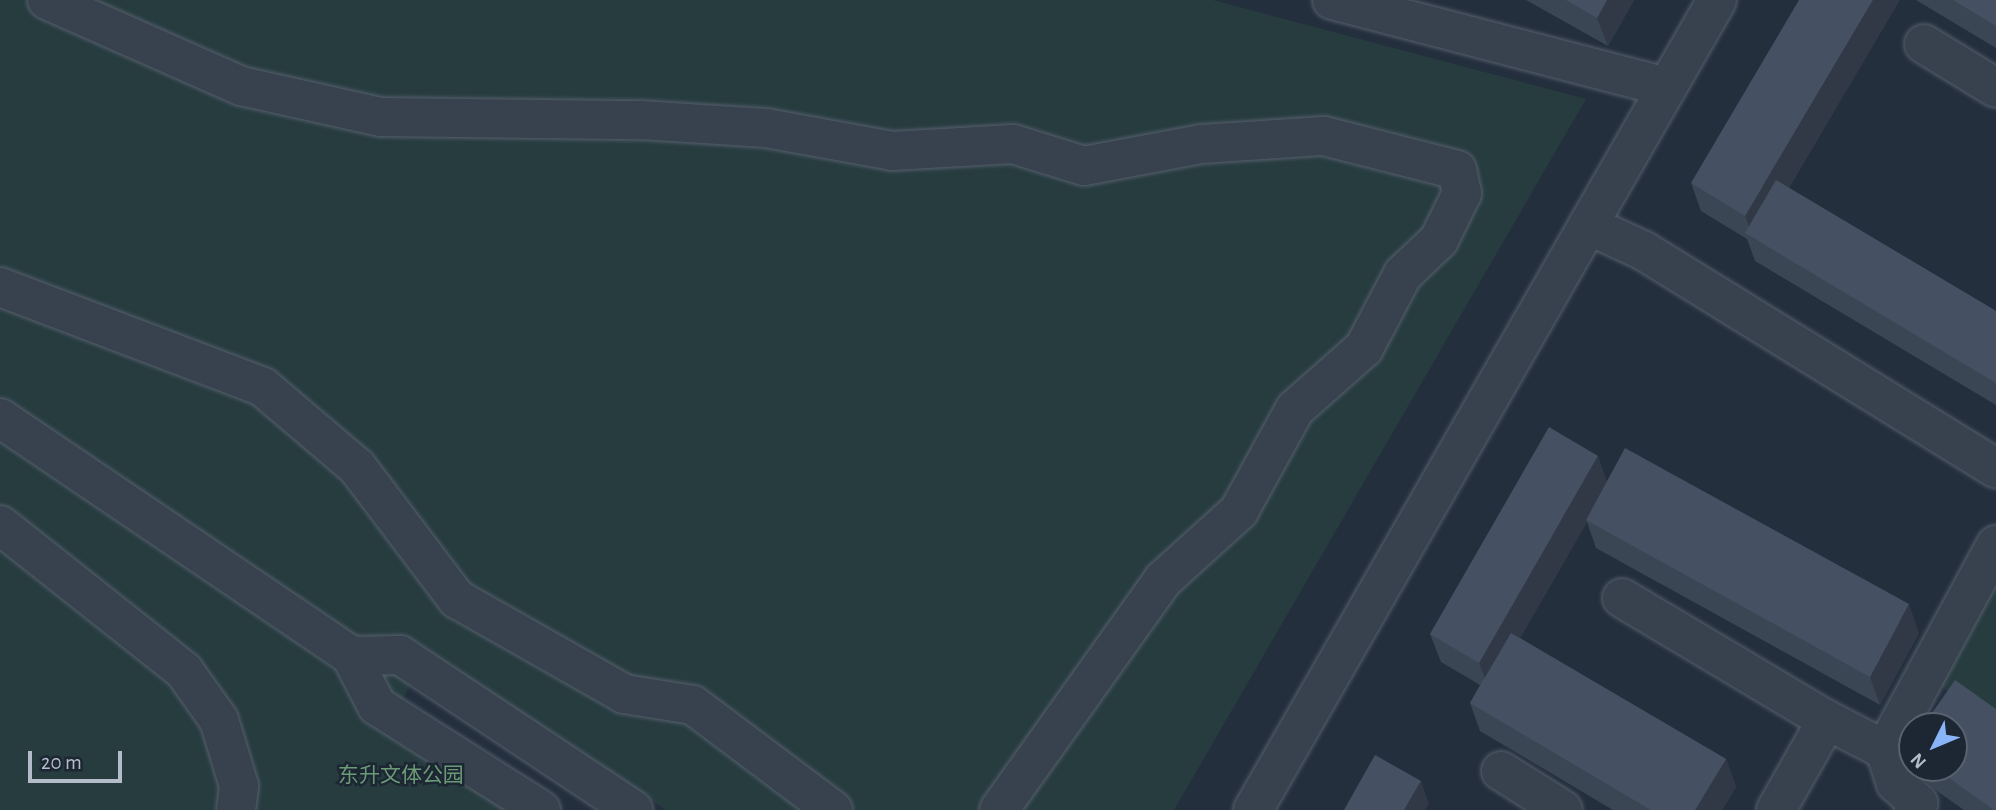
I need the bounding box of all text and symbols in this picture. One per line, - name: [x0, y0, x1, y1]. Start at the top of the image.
- north arrow: [1898, 712, 1968, 782]
- scale bar: [32, 736, 126, 780]
- text: N: [1907, 749, 1930, 772]
- text: 20 m: [41, 752, 82, 773]
- park label: 东升文体公园: [338, 763, 464, 789]

